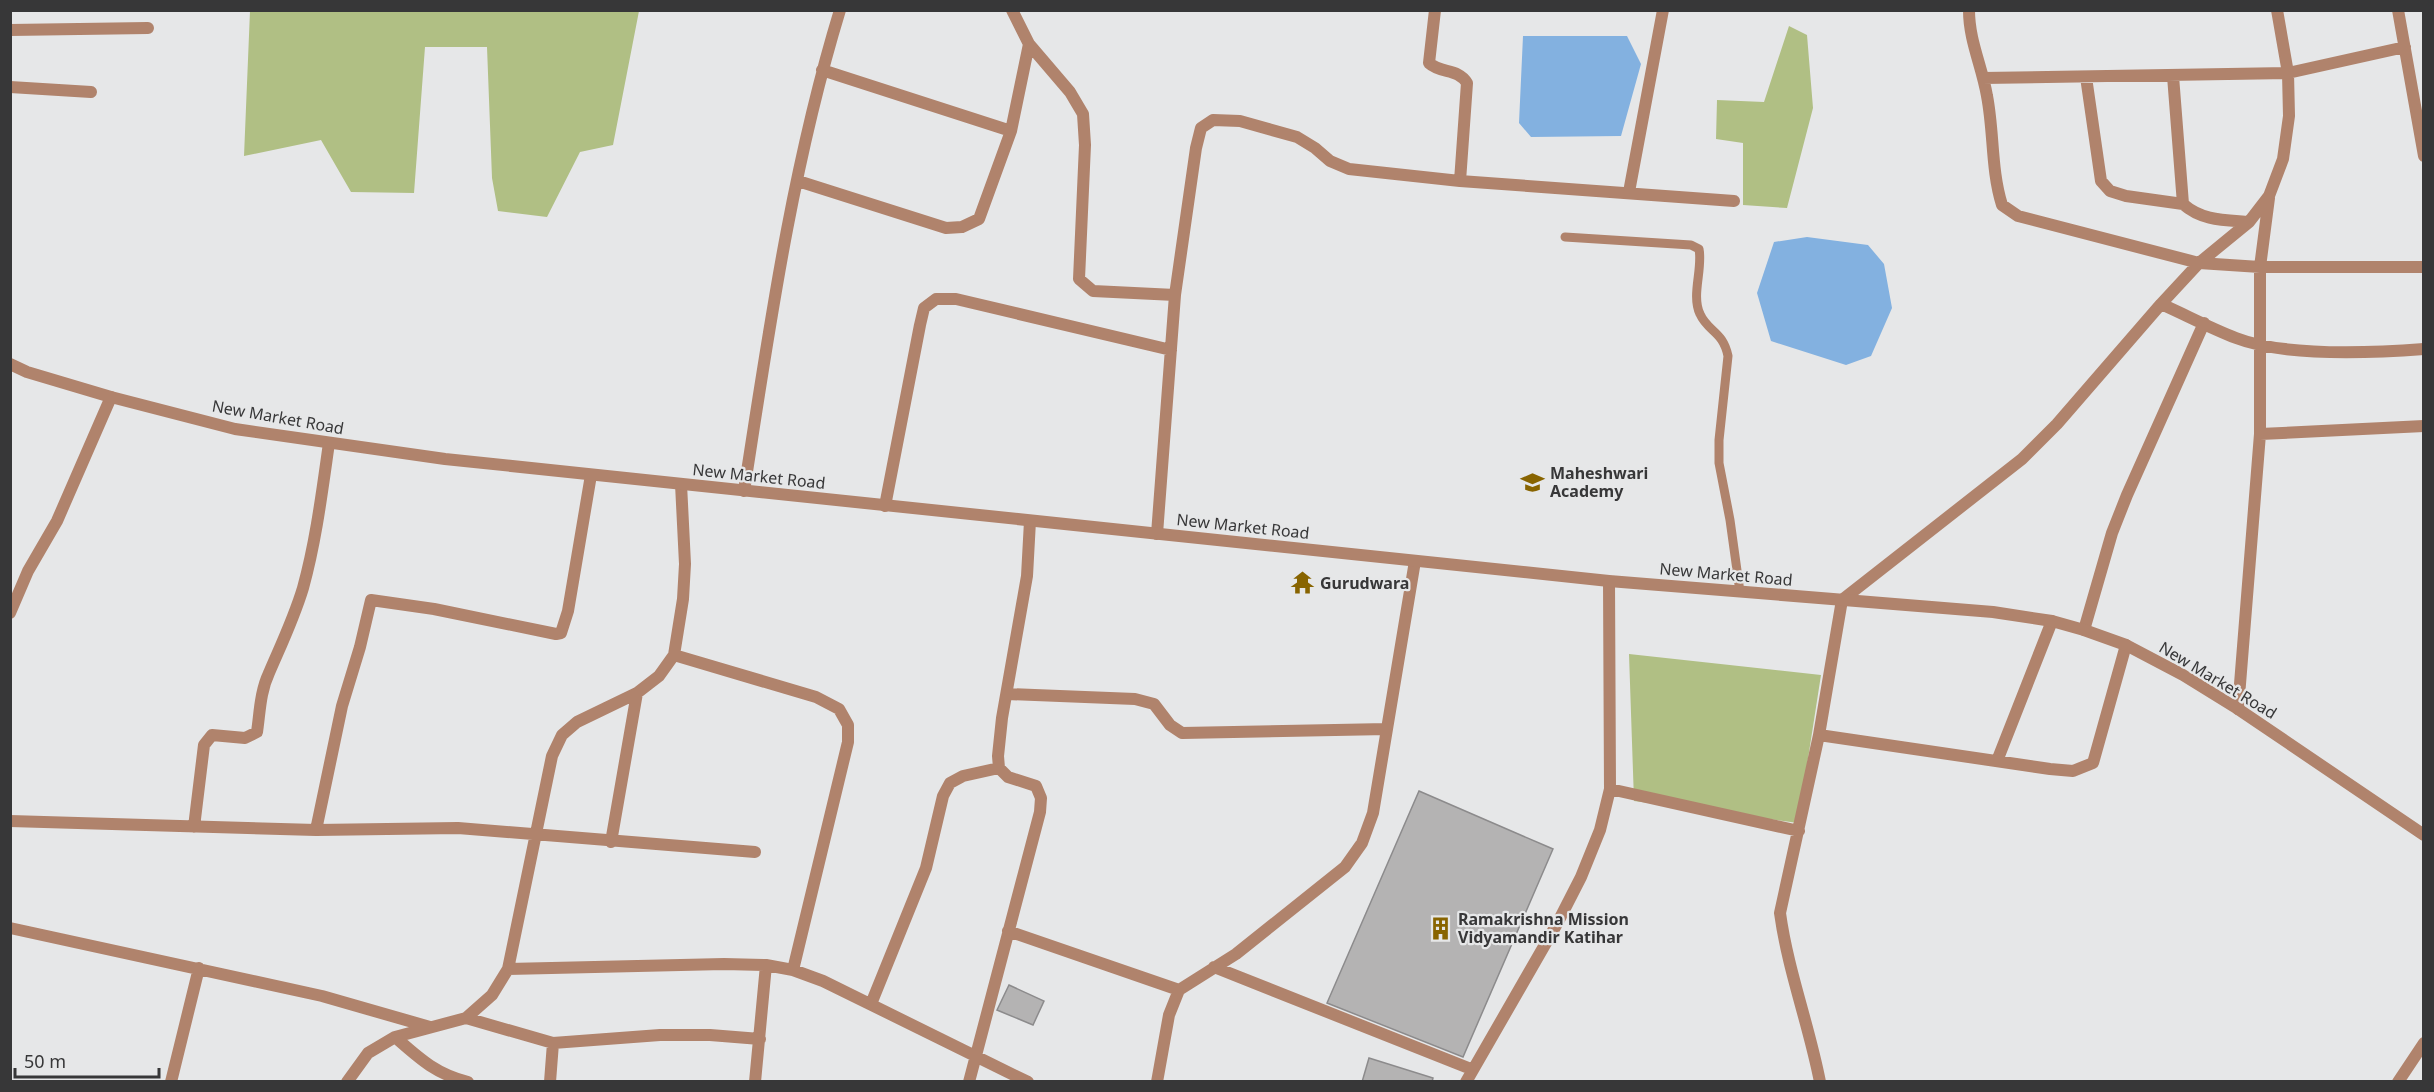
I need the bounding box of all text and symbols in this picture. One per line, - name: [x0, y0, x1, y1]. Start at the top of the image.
- street label: New Market Road: [210, 395, 346, 439]
- street label: New Market Road: [691, 458, 827, 494]
- place label: Maheshwari Academy: [1550, 462, 1648, 502]
- school or university icon: Maheshwari Academy: [1519, 469, 1545, 495]
- street label: New Market Road: [1175, 508, 1311, 544]
- street label: New Market Road: [1658, 557, 1794, 591]
- temple icon: Gurudwara: [1289, 570, 1315, 596]
- place label: Gurudwara: [1320, 572, 1409, 594]
- street label: New Market Road: [2155, 636, 2281, 724]
- place label: Ramakrishna Mission Vidyamandir Katihar: [1458, 908, 1629, 948]
- building icon: Ramakrishna Mission Vidyamandir Katihar: [1427, 915, 1453, 941]
- scale bar: [15, 1041, 159, 1079]
- text: 50 m: [24, 1049, 66, 1073]

